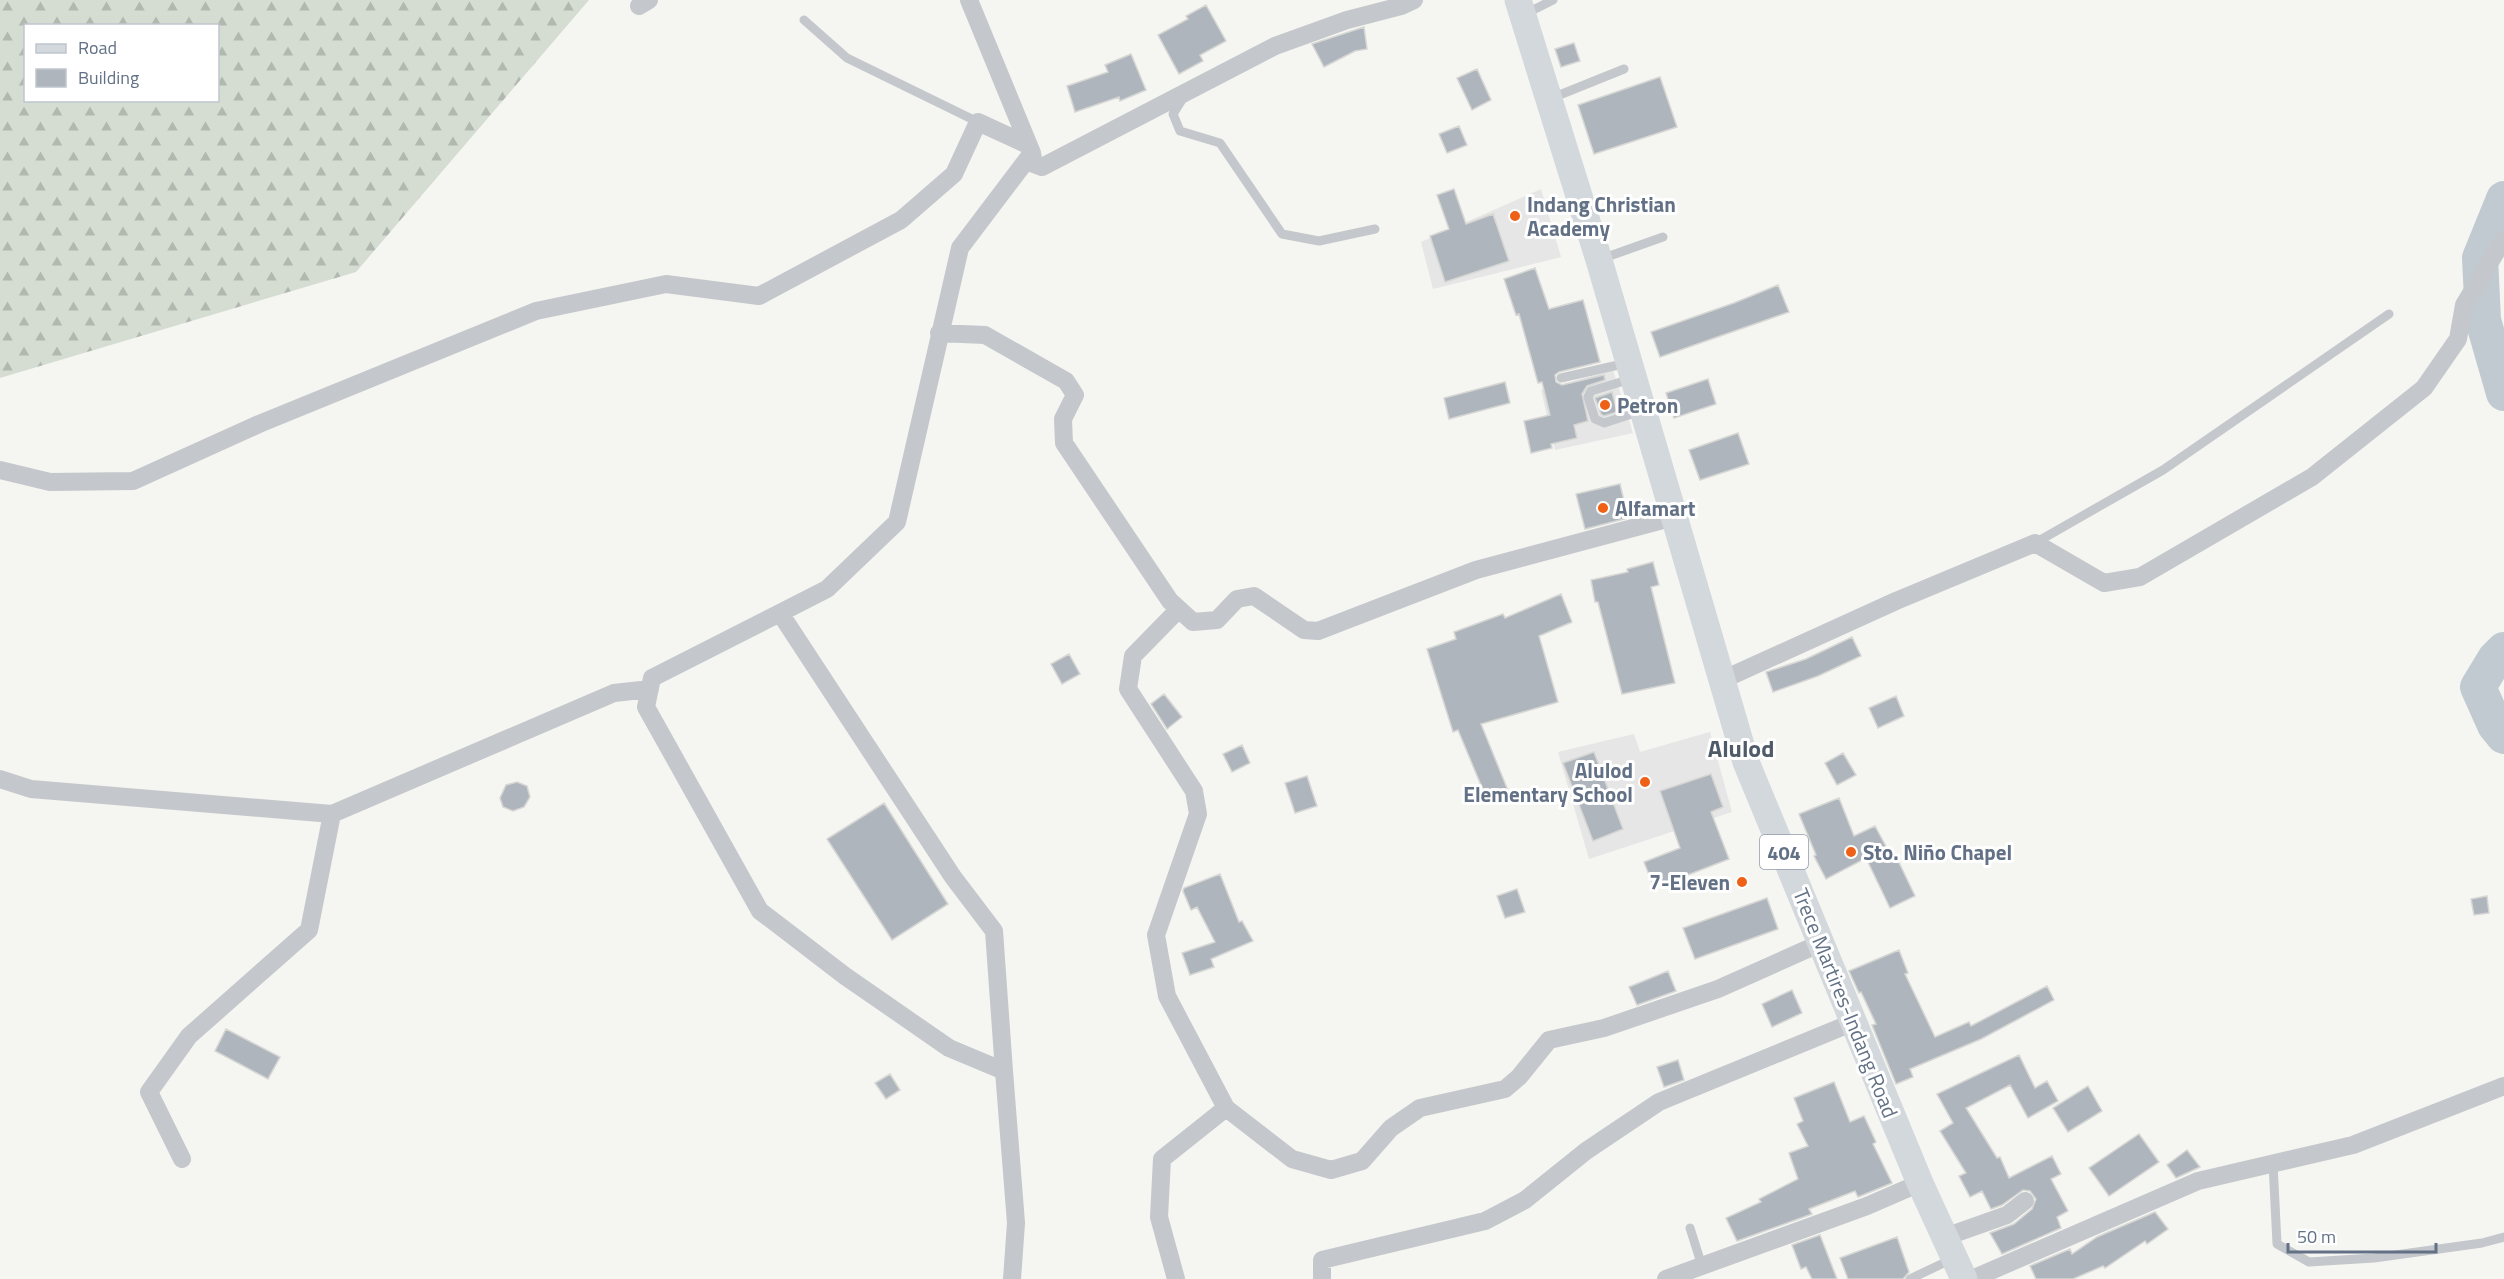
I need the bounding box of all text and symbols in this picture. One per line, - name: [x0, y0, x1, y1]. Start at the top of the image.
- legend: [24, 24, 219, 102]
- text: Road: [78, 34, 117, 61]
- text: Building: [78, 64, 139, 91]
- place label: Indang Christian Academy: [1527, 188, 1676, 244]
- marker: Indang Christian Academy: [1508, 209, 1522, 223]
- place label: Petron: [1617, 389, 1678, 421]
- marker: Petron: [1598, 398, 1612, 412]
- place label: Alfamart: [1615, 492, 1696, 524]
- marker: Alfamart: [1596, 501, 1610, 515]
- district label: Alulod: [1708, 730, 1774, 766]
- place label: Alulod Elementary School: [1463, 754, 1633, 810]
- marker: Alulod Elementary School: [1638, 775, 1652, 789]
- road number: 404: [1760, 835, 1808, 869]
- place label: Sto. Niño Chapel: [1863, 836, 2012, 868]
- marker: Sto. Niño Chapel: [1844, 845, 1858, 859]
- place label: 7-Eleven: [1649, 866, 1730, 898]
- marker: 7-Eleven: [1735, 875, 1749, 889]
- street label: Trece Martires-Indang Road: [1785, 883, 1907, 1123]
- scale bar: [2288, 1216, 2436, 1254]
- text: 50 m: [2297, 1223, 2336, 1250]

